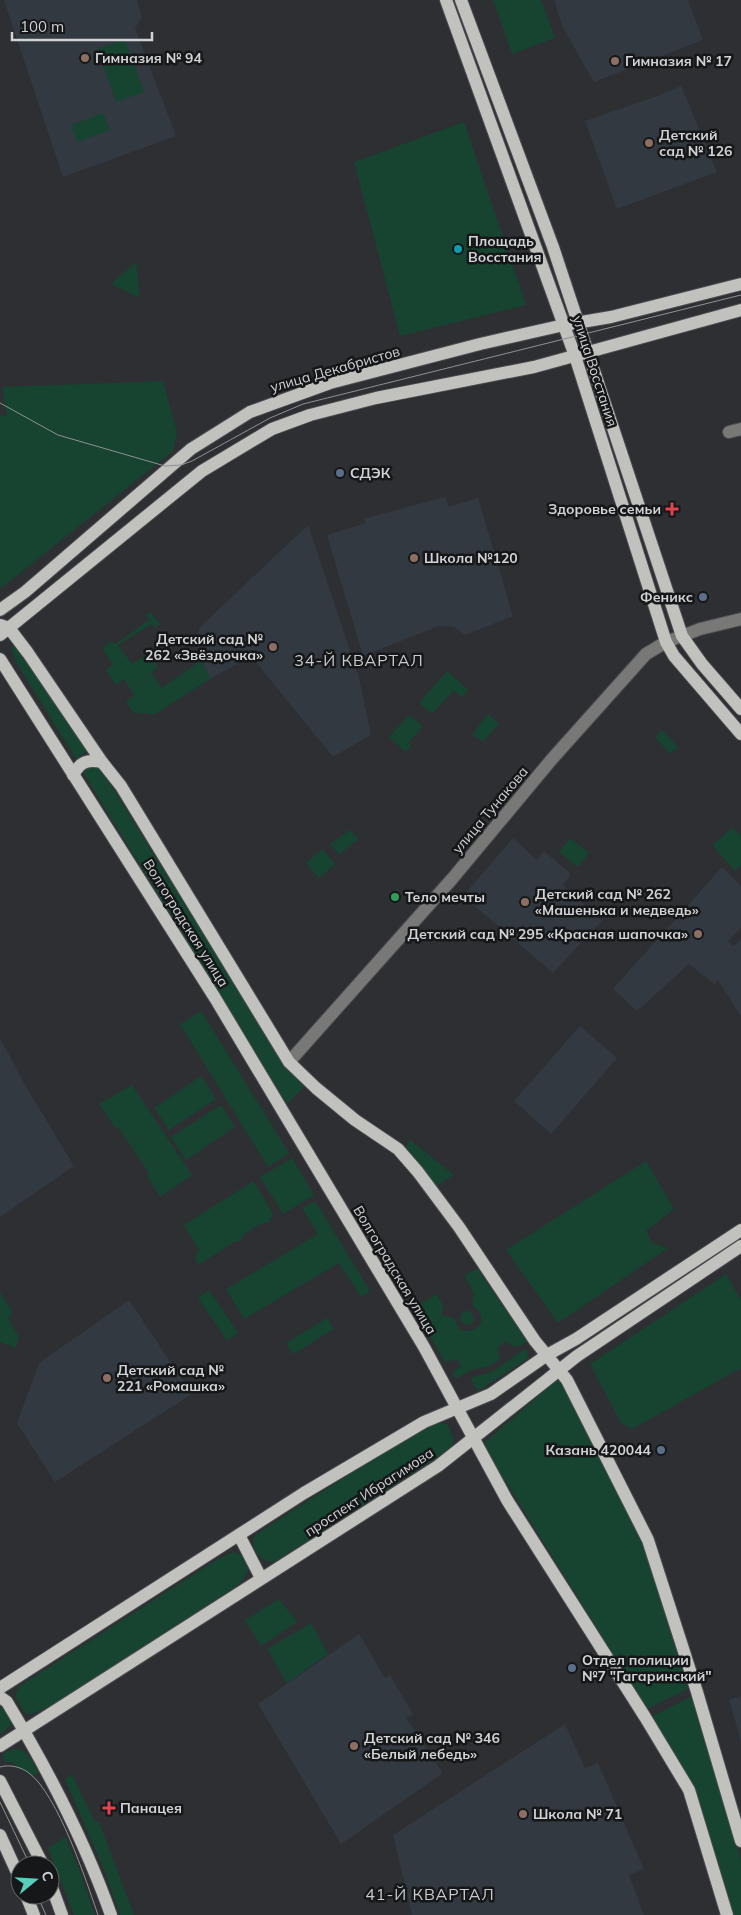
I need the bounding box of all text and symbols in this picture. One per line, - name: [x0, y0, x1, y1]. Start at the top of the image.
- scale bar: [12, 10, 152, 42]
- text: 100 m: [20, 17, 64, 36]
- place label: Гимназия № 94: [95, 49, 203, 67]
- marker: Гимназия № 94: [79, 52, 91, 64]
- place label: Гимназия № 17: [625, 52, 732, 70]
- marker: Гимназия № 17: [609, 55, 621, 67]
- place label: Детский сад № 126: [659, 126, 733, 160]
- marker: Детский сад № 126: [643, 137, 655, 149]
- place label: Площадь Восстания: [468, 232, 542, 266]
- marker: Площадь Восстания: [452, 243, 464, 255]
- street label: улица Восстания: [569, 313, 621, 429]
- street label: улица Декабристов: [268, 342, 402, 396]
- place label: СДЭК: [350, 464, 391, 482]
- marker: СДЭК: [334, 467, 346, 479]
- place label: Здоровье семьи: [548, 500, 661, 518]
- marker: Здоровье семьи: [665, 502, 679, 516]
- place label: Школа №120: [424, 549, 518, 567]
- marker: Школа №120: [408, 552, 420, 564]
- place label: Феникс: [640, 588, 693, 606]
- marker: Феникс: [697, 591, 709, 603]
- place label: Детский сад № 262 «Звёздочка»: [145, 630, 263, 664]
- marker: Детский сад № 262 «Звёздочка»: [267, 641, 279, 653]
- district label: 34-Й КВАРТАЛ: [294, 650, 424, 670]
- street label: улица Тунакова: [448, 763, 532, 857]
- street label: Волгоградская улица: [139, 856, 233, 990]
- place label: Детский сад № 262 «Машенька и медведь»: [535, 885, 699, 919]
- place label: Тело мечты: [405, 888, 485, 906]
- marker: Тело мечты: [389, 891, 401, 903]
- marker: Детский сад № 262 «Машенька и медведь»: [519, 896, 531, 908]
- place label: Детский сад № 295 «Красная шапочка»: [407, 925, 688, 943]
- marker: Детский сад № 295 «Красная шапочка»: [692, 928, 704, 940]
- street label: Волгоградская улица: [349, 1202, 441, 1338]
- place label: Детский сад № 221 «Ромашка»: [117, 1361, 225, 1395]
- marker: Детский сад № 221 «Ромашка»: [101, 1372, 113, 1384]
- place label: Казань 420044: [545, 1441, 652, 1459]
- street label: проспект Ибрагимова: [301, 1444, 437, 1540]
- marker: Казань 420044: [655, 1444, 667, 1456]
- place label: Отдел полиции №7 "Гагаринский": [582, 1651, 712, 1685]
- marker: Отдел полиции №7 "Гагаринский": [566, 1662, 578, 1674]
- place label: Детский сад № 346 «Белый лебедь»: [364, 1729, 500, 1763]
- marker: Детский сад № 346 «Белый лебедь»: [348, 1740, 360, 1752]
- place label: Панацея: [120, 1799, 182, 1817]
- marker: Панацея: [102, 1801, 116, 1815]
- place label: Школа № 71: [533, 1805, 622, 1823]
- marker: Школа № 71: [517, 1808, 529, 1820]
- north arrow: [10, 1855, 60, 1905]
- text: С: [37, 1869, 57, 1883]
- district label: 41-Й КВАРТАЛ: [365, 1884, 495, 1904]

